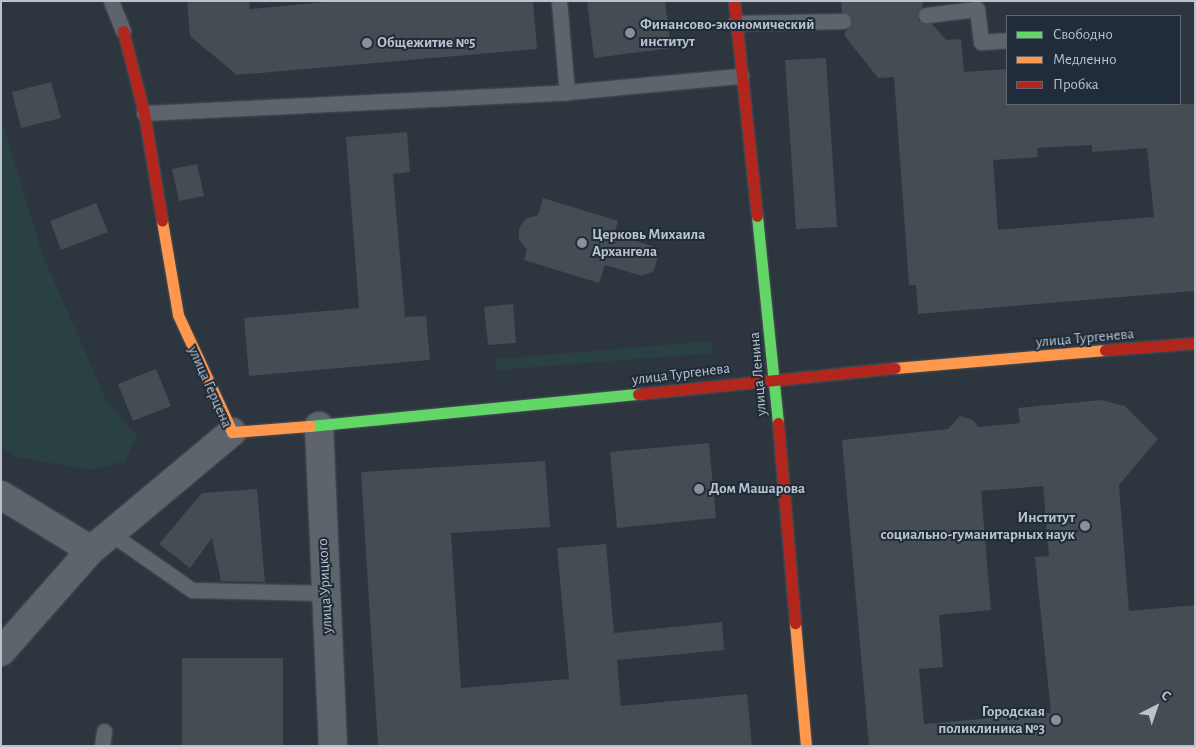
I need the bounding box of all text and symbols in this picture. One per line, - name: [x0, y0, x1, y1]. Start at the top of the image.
- place label: Финансово-экономический институт: [640, 15, 814, 50]
- legend: [1006, 15, 1181, 105]
- marker: Финансово-экономический институт: [624, 27, 636, 39]
- text: Свободно: [1053, 27, 1113, 42]
- place label: Общежитие №5: [377, 34, 476, 52]
- marker: Общежитие №5: [361, 37, 373, 49]
- text: Медленно: [1053, 52, 1117, 67]
- text: Пробка: [1053, 77, 1099, 92]
- place label: Церковь Михаила Архангела: [592, 225, 705, 260]
- marker: Церковь Михаила Архангела: [576, 237, 588, 249]
- street label: улица Тургенева: [1035, 325, 1135, 351]
- street label: улица Ленина: [745, 331, 771, 417]
- street label: улица Герцена: [184, 343, 236, 431]
- street label: улица Тургенева: [631, 359, 731, 389]
- place label: Дом Машарова: [709, 480, 805, 498]
- marker: Дом Машарова: [693, 483, 705, 495]
- place label: Институт социально-гуманитарных наук: [880, 508, 1075, 543]
- marker: Институт социально-гуманитарных наук: [1079, 520, 1091, 532]
- street label: улица Урицкого: [314, 538, 336, 634]
- north arrow: [1131, 682, 1181, 732]
- text: С: [1158, 688, 1173, 704]
- place label: Городская поликлиника №3: [938, 702, 1045, 737]
- marker: Городская поликлиника №3: [1049, 713, 1063, 727]

